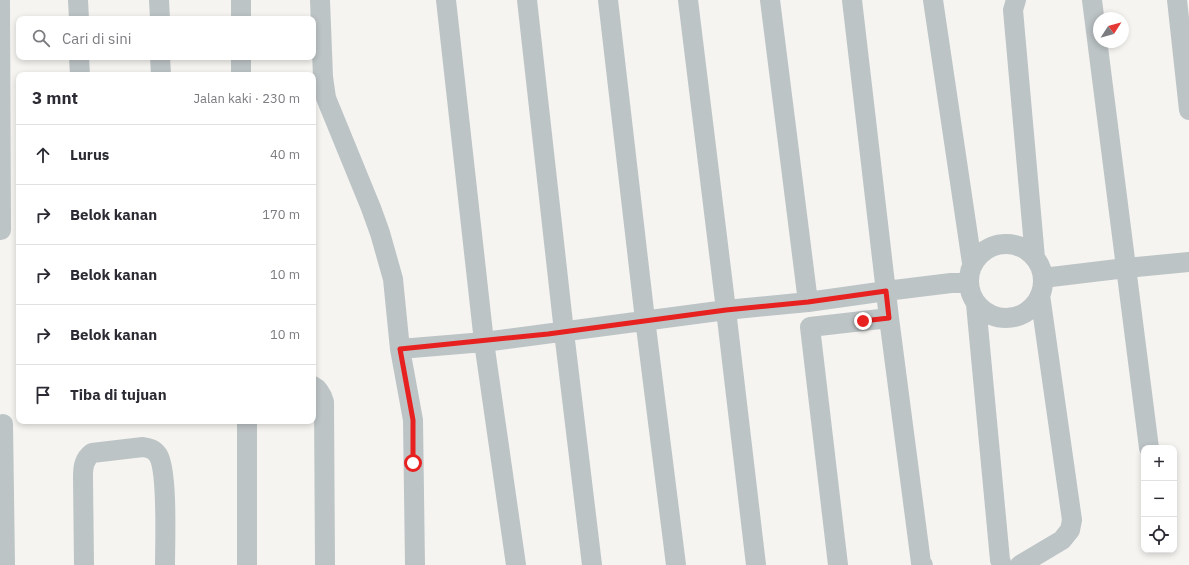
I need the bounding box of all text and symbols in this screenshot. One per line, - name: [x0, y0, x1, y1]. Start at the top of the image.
- north arrow: [1093, 12, 1129, 48]
- search box: [16, 16, 316, 60]
- icon: search: [30, 27, 52, 49]
- text: Cari di sini: [62, 29, 131, 48]
- text: 3 mnt: [32, 87, 78, 109]
- text: Jalan kaki · 230 m: [193, 90, 300, 107]
- icon: ahead: [32, 144, 54, 166]
- text: Lurus: [70, 145, 109, 164]
- text: 40 m: [270, 146, 300, 163]
- icon: right: [32, 204, 54, 226]
- text: Belok kanan: [70, 205, 157, 224]
- text: 170 m: [262, 206, 300, 223]
- icon: right: [32, 264, 54, 286]
- text: Belok kanan: [70, 265, 157, 284]
- text: 10 m: [270, 266, 300, 283]
- route end: [854, 312, 872, 330]
- icon: right: [32, 324, 54, 346]
- text: Belok kanan: [70, 325, 157, 344]
- text: 10 m: [270, 326, 300, 343]
- icon: arrive: [32, 384, 54, 406]
- text: Tiba di tujuan: [70, 385, 167, 404]
- map controls: [1141, 445, 1177, 553]
- button: +: [1141, 445, 1177, 481]
- route start: [404, 454, 422, 472]
- button: −: [1141, 481, 1177, 517]
- button: locate: [1141, 517, 1177, 553]

